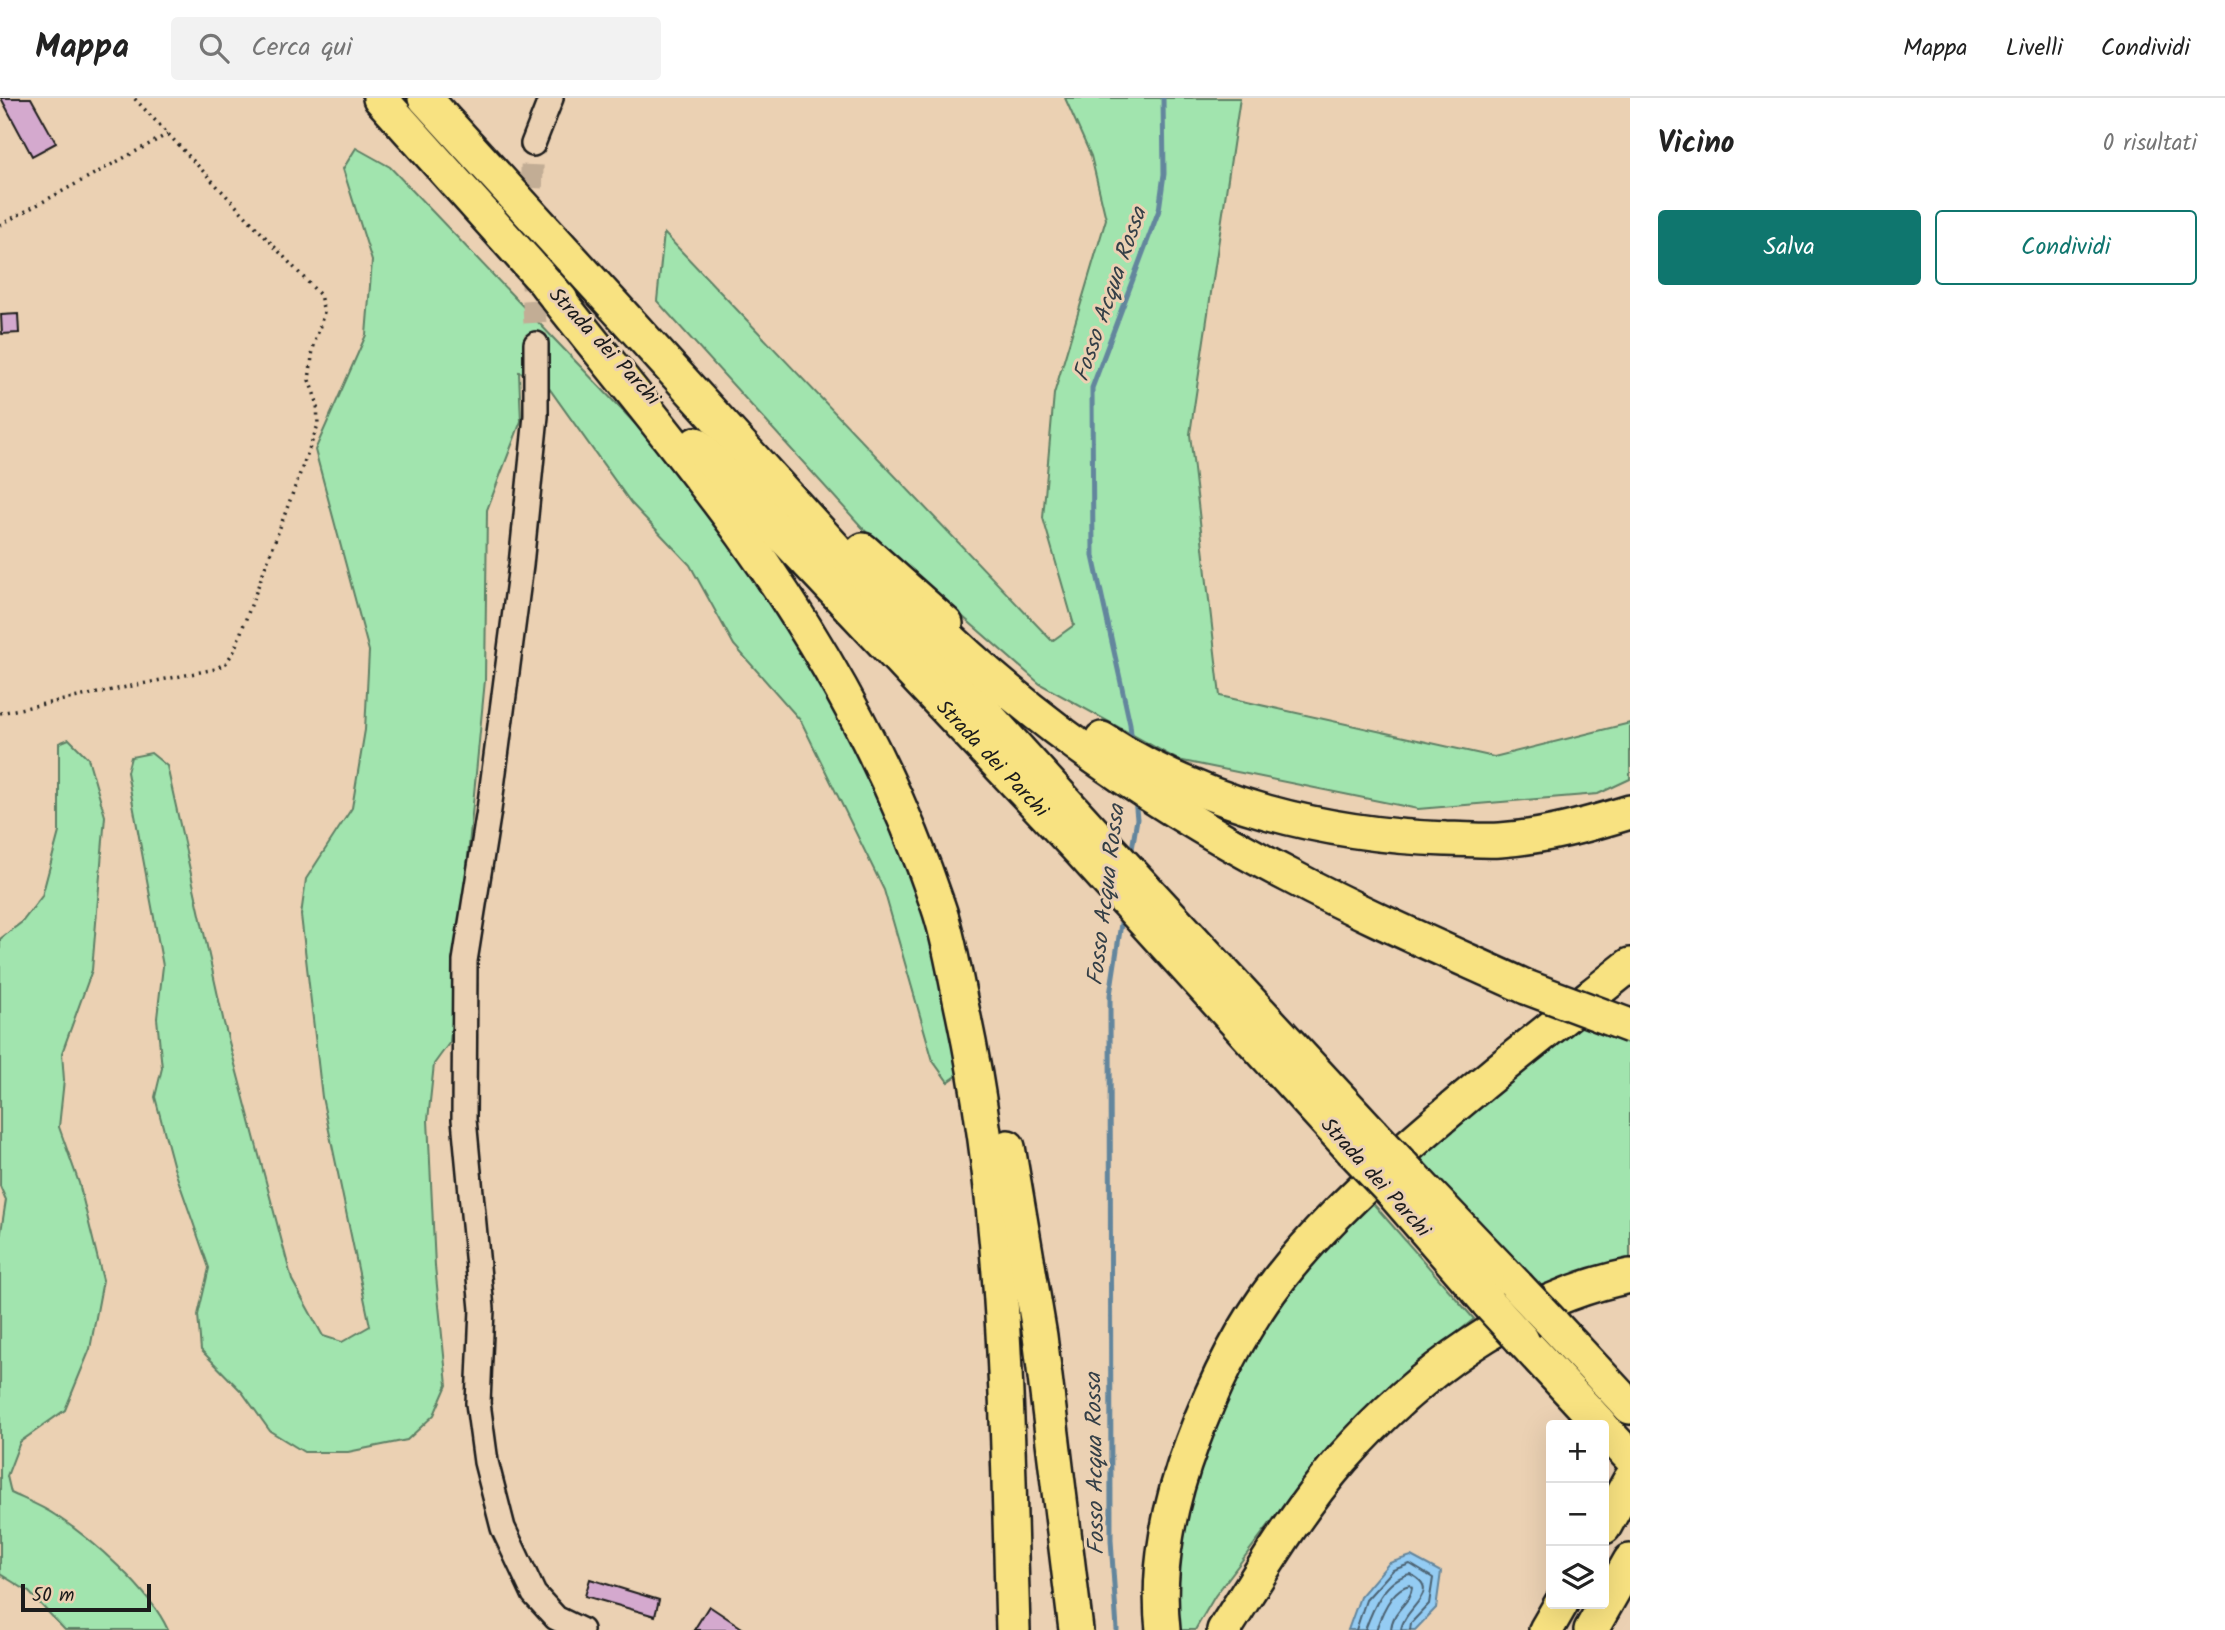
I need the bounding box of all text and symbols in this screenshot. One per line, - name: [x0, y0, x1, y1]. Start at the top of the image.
- search box: [171, 17, 661, 80]
- text: Mappa: [35, 22, 129, 75]
- text: Cerca qui: [251, 27, 352, 69]
- icon: search: [195, 29, 233, 67]
- text: Mappa: [1903, 29, 1968, 68]
- text: Livelli: [2006, 29, 2063, 68]
- text: Condividi: [2101, 29, 2190, 68]
- text: Vicino: [1658, 120, 1735, 168]
- text: 0 risultati: [2103, 126, 2197, 162]
- water label: Fosso Acqua Rossa: [1064, 201, 1158, 387]
- button: Salva: [1658, 210, 1921, 285]
- button: Condividi: [1935, 210, 2197, 285]
- street label: Strada dei Parchi: [540, 280, 668, 415]
- street label: Strada dei Parchi: [927, 693, 1056, 827]
- water label: Fosso Acqua Rossa: [1078, 800, 1136, 988]
- street label: Strada dei Parchi: [1312, 1110, 1439, 1246]
- water label: Fosso Acqua Rossa: [1076, 1370, 1116, 1555]
- map controls: [1546, 1420, 1609, 1609]
- button: +: [1546, 1420, 1609, 1483]
- button: −: [1546, 1483, 1609, 1546]
- button: layers: [1546, 1546, 1609, 1609]
- scale bar: [21, 1581, 150, 1613]
- text: 50 m: [32, 1581, 74, 1611]

